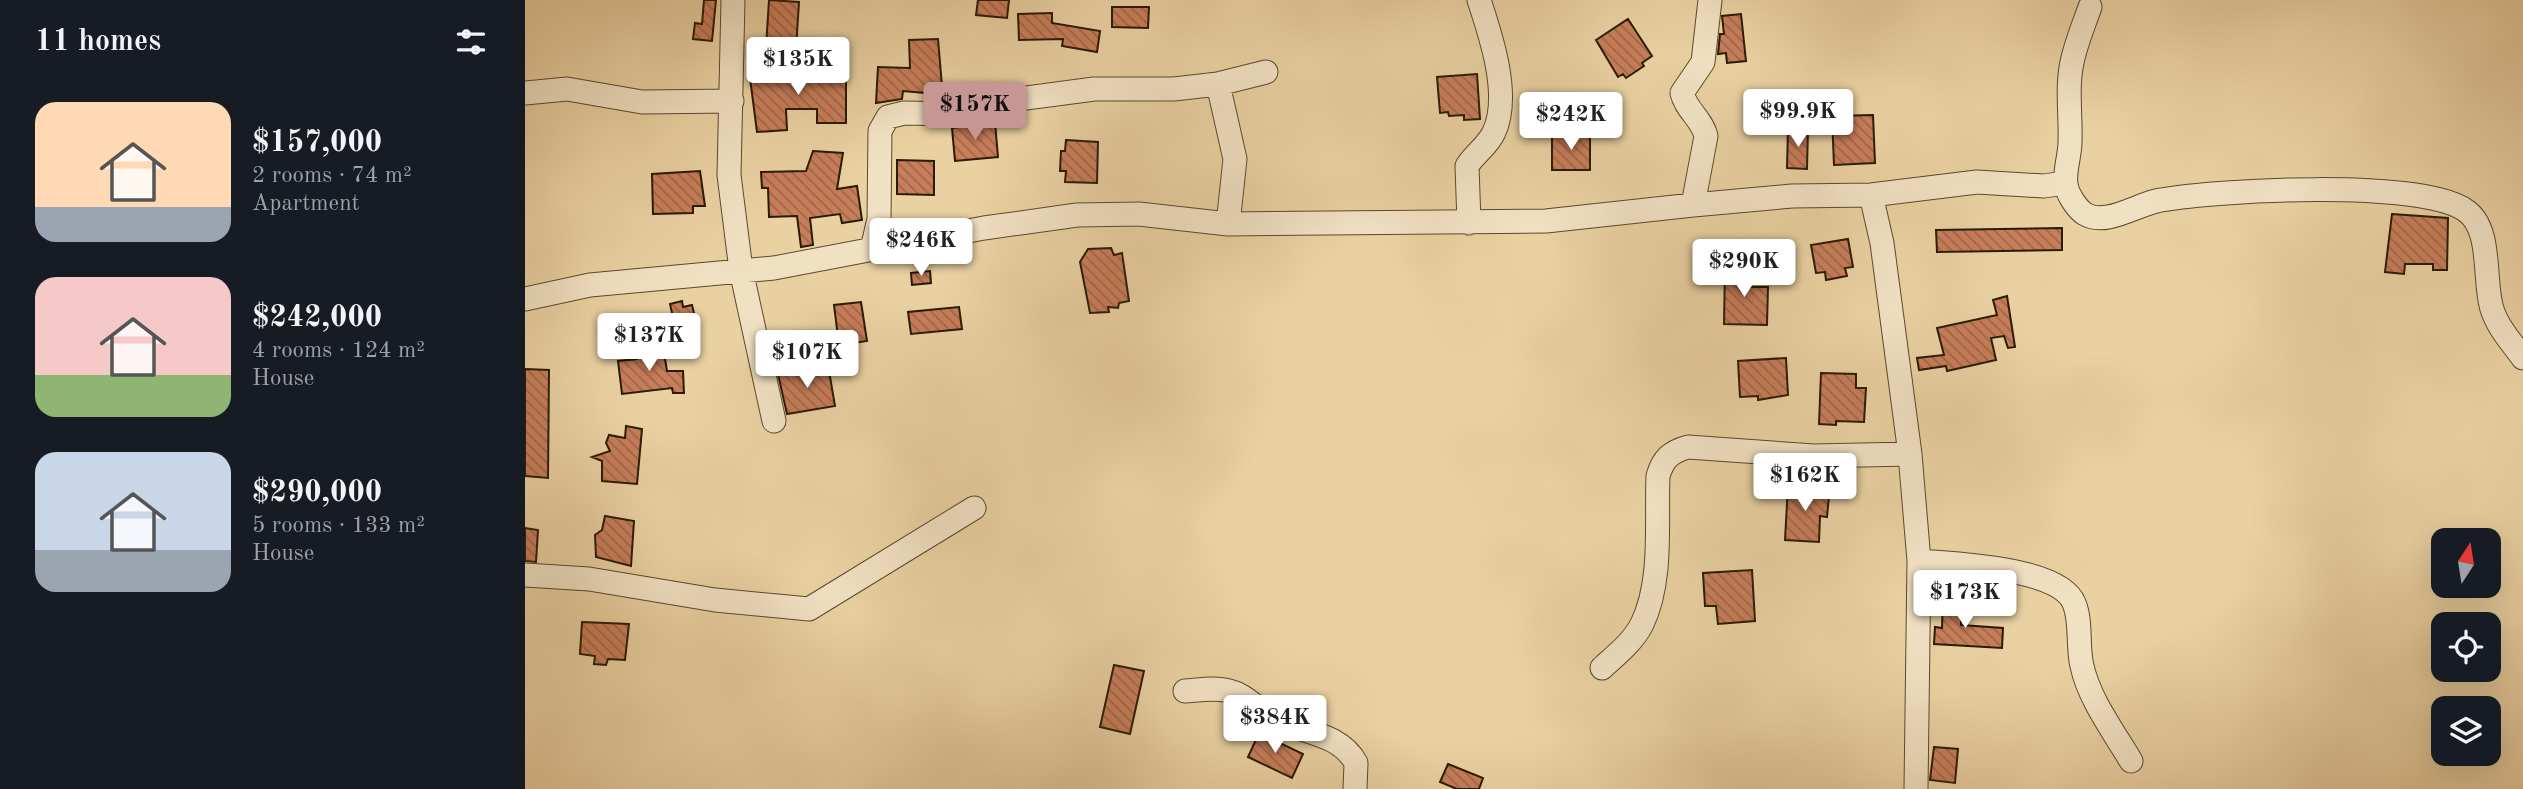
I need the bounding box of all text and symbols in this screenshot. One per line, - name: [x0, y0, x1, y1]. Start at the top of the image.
- icon: filters: [452, 23, 490, 61]
- text: 11 homes: [35, 27, 161, 57]
- pin: $135K: [749, 38, 847, 97]
- text: $135K: [762, 48, 834, 71]
- pin: $157K: [926, 82, 1024, 142]
- pin: $99.9K: [1741, 90, 1855, 149]
- pin: $242K: [1522, 92, 1620, 152]
- text: $157K: [939, 93, 1011, 116]
- text: $99.9K: [1759, 100, 1837, 123]
- text: $242K: [1535, 103, 1607, 126]
- text: $157,000: [252, 128, 382, 158]
- icon: home: [91, 130, 175, 214]
- text: 2 rooms · 74 m²: [252, 164, 412, 187]
- text: Apartment: [252, 192, 360, 215]
- pin: $246K: [872, 218, 970, 278]
- text: $246K: [885, 229, 957, 252]
- pin: $290K: [1695, 240, 1793, 299]
- text: $290K: [1708, 250, 1780, 273]
- text: $242,000: [252, 303, 382, 333]
- icon: home: [91, 305, 175, 389]
- pin: $137K: [600, 314, 698, 373]
- text: $137K: [613, 324, 685, 347]
- pin: $107K: [758, 330, 856, 390]
- text: 4 rooms · 124 m²: [252, 339, 425, 362]
- text: $107K: [771, 341, 843, 364]
- text: House: [252, 367, 314, 390]
- pin: $162K: [1756, 454, 1854, 513]
- text: $162K: [1769, 464, 1841, 487]
- text: $290,000: [252, 478, 382, 508]
- icon: home: [91, 480, 175, 564]
- text: 5 rooms · 133 m²: [252, 514, 425, 537]
- north arrow: [2431, 528, 2501, 598]
- map controls: [2431, 528, 2501, 766]
- text: House: [252, 542, 314, 565]
- pin: $173K: [1916, 570, 2014, 630]
- text: $173K: [1929, 581, 2001, 604]
- button: locate: [2431, 612, 2501, 682]
- pin: $384K: [1226, 696, 1324, 755]
- button: layers: [2431, 696, 2501, 766]
- text: $384K: [1239, 706, 1311, 729]

